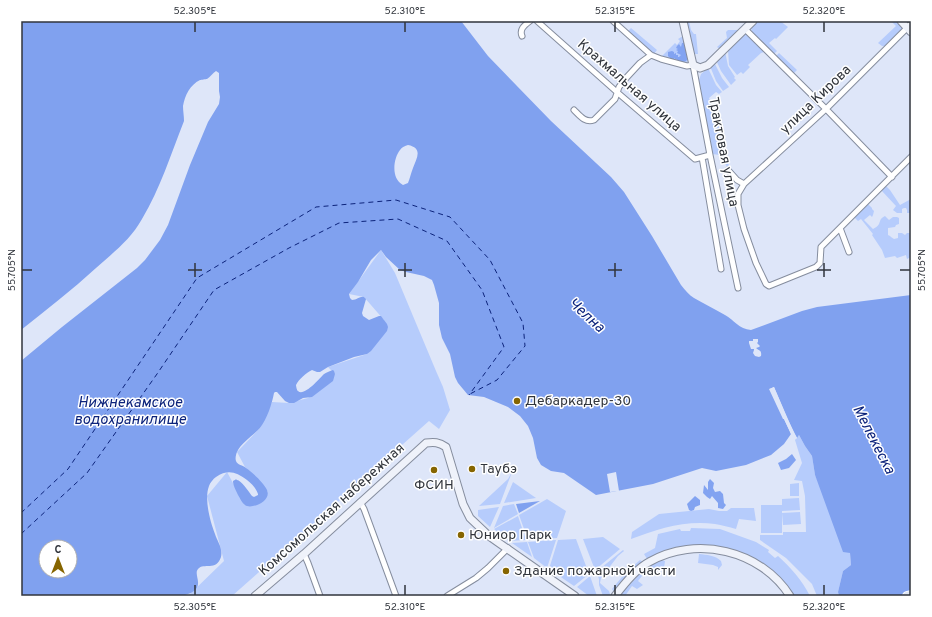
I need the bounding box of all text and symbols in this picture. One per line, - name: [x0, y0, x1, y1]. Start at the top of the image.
- text: 52.305°E: [173, 5, 217, 18]
- text: 52.310°E: [385, 5, 425, 18]
- text: 52.315°E: [595, 5, 635, 18]
- text: 52.320°E: [803, 5, 845, 18]
- street label: Крахмальная улица: [574, 36, 684, 136]
- street label: улица Кирова: [777, 62, 855, 138]
- street label: Трактовая улица: [704, 96, 742, 208]
- text: 55.705°N: [6, 249, 19, 291]
- text: 55.705°N: [916, 249, 929, 291]
- water label: Челна: [564, 295, 608, 338]
- place label: Дебаркадер-30: [525, 393, 631, 410]
- water label: Нижнекамское водохранилище: [74, 394, 186, 430]
- marker: Дебаркадер-30: [512, 396, 522, 406]
- water label: Мелекеска: [848, 402, 899, 478]
- street label: Комсомольская набережная: [255, 440, 409, 580]
- place label: Таубэ: [480, 461, 517, 478]
- marker: Таубэ: [467, 464, 477, 474]
- marker: ФСИН: [429, 465, 439, 475]
- place label: ФСИН: [414, 477, 454, 494]
- place label: Юниор Парк: [469, 527, 552, 544]
- marker: Юниор Парк: [456, 530, 466, 540]
- north arrow: [38, 539, 78, 579]
- text: С: [54, 543, 62, 557]
- place label: Здание пожарной части: [514, 563, 676, 580]
- marker: Здание пожарной части: [501, 566, 511, 576]
- text: 52.305°E: [173, 601, 217, 614]
- text: 52.310°E: [385, 601, 425, 614]
- text: 52.315°E: [595, 601, 635, 614]
- text: 52.320°E: [803, 601, 845, 614]

